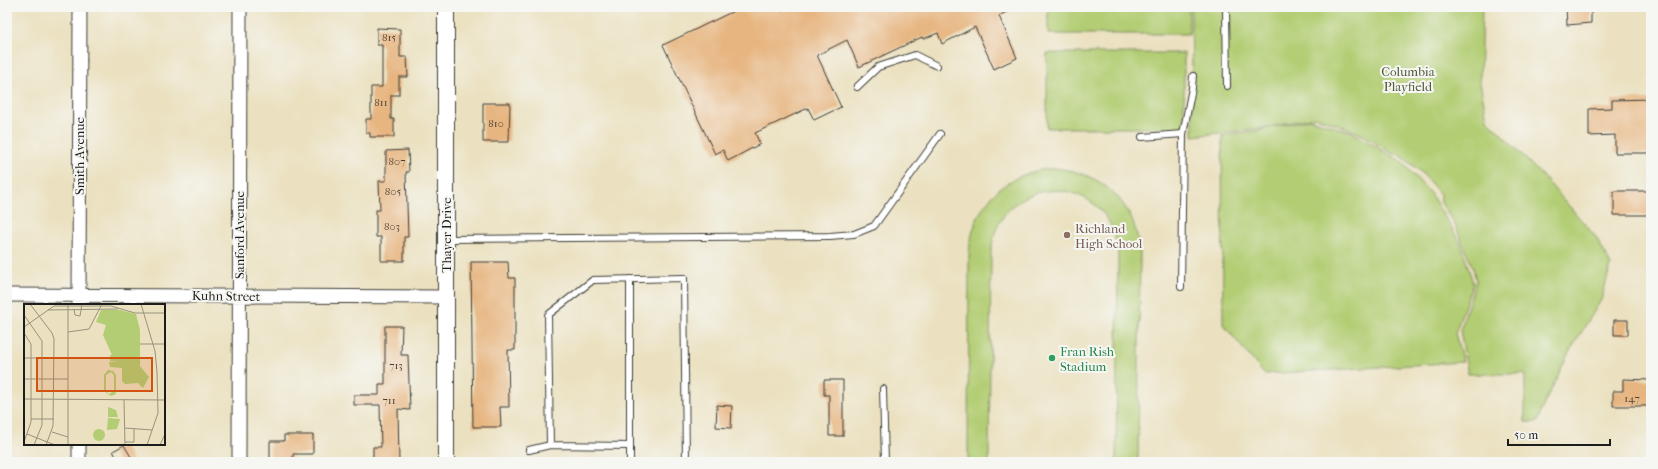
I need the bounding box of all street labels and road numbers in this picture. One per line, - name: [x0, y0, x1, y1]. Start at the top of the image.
- street label: Smith Avenue: [72, 116, 87, 195]
- street label: Sanford Avenue: [232, 190, 247, 279]
- street label: Thayer Drive: [439, 197, 454, 273]
- street label: Kuhn Street: [192, 288, 261, 304]

